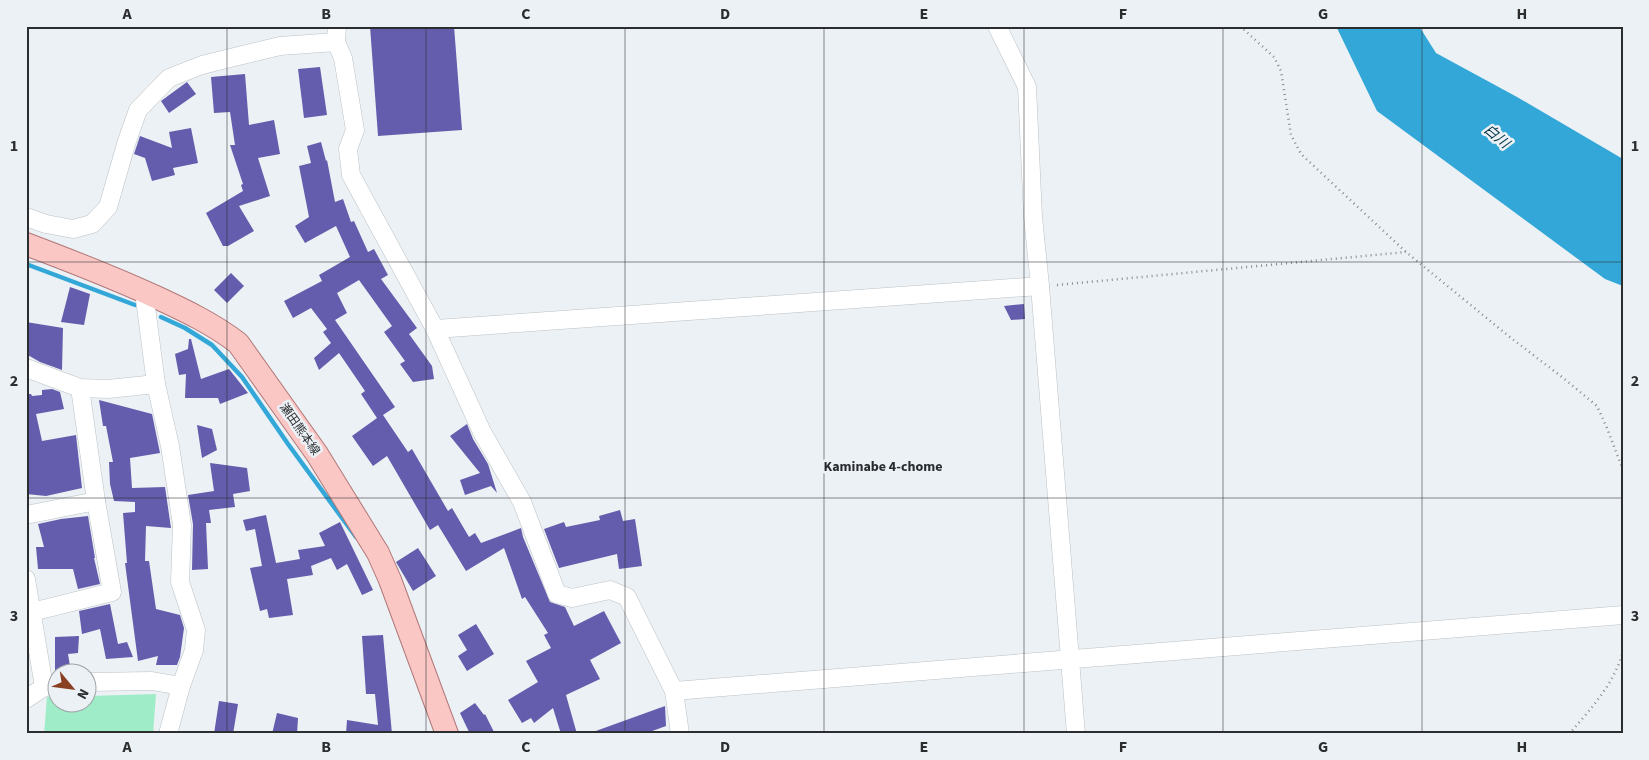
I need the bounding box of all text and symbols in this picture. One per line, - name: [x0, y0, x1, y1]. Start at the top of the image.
- text: A: [121, 3, 132, 25]
- text: B: [321, 3, 331, 25]
- text: C: [521, 3, 531, 25]
- text: D: [720, 3, 730, 25]
- text: E: [920, 3, 928, 25]
- text: F: [1119, 3, 1127, 25]
- text: G: [1318, 3, 1328, 25]
- text: H: [1517, 3, 1527, 25]
- water label: 白川: [1479, 120, 1515, 155]
- text: 1: [10, 135, 18, 157]
- text: 1: [1631, 135, 1639, 157]
- text: 2: [10, 370, 18, 392]
- text: 2: [1631, 370, 1639, 392]
- street label: 瀬田熊本線: [275, 400, 324, 459]
- district label: Kaminabe 4-chome: [824, 457, 942, 477]
- text: 3: [10, 605, 18, 627]
- text: 3: [1631, 605, 1639, 627]
- north arrow: [48, 662, 98, 712]
- text: N: [71, 685, 93, 703]
- text: A: [121, 736, 132, 758]
- text: B: [321, 736, 331, 758]
- text: C: [521, 736, 531, 758]
- text: D: [720, 736, 730, 758]
- text: E: [920, 736, 928, 758]
- text: F: [1119, 736, 1127, 758]
- text: G: [1318, 736, 1328, 758]
- text: H: [1517, 736, 1527, 758]

